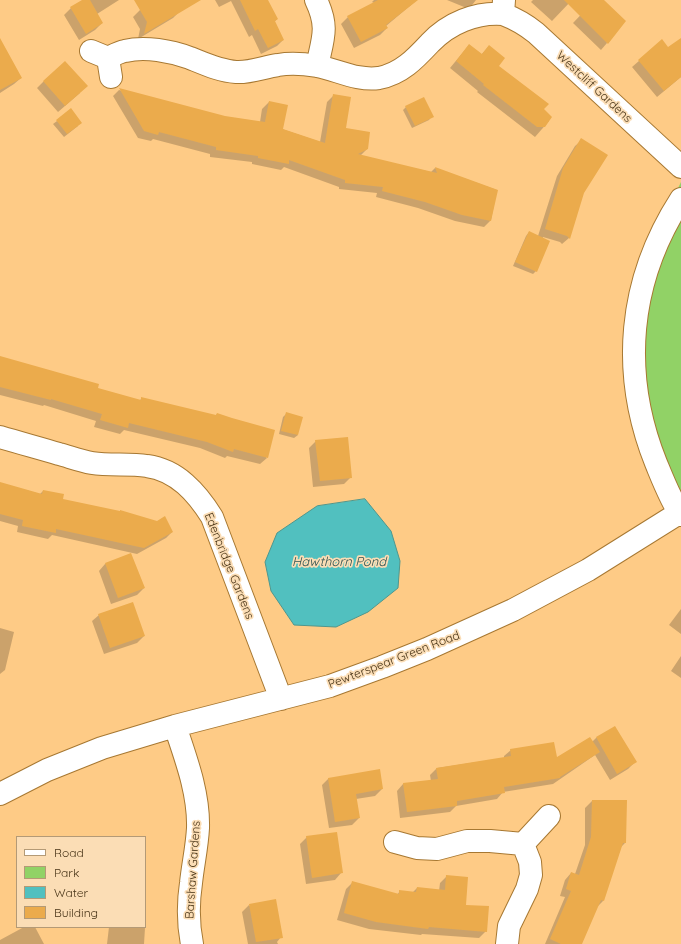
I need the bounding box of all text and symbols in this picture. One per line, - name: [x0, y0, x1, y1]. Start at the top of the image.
- street label: Westcliff Gardens: [553, 48, 635, 126]
- street label: Edenbridge Gardens: [201, 511, 257, 621]
- water label: Hawthorn Pond: [292, 554, 386, 570]
- street label: Pewterspear Green Road: [326, 628, 462, 692]
- street label: Barshaw Gardens: [182, 820, 204, 920]
- legend: [16, 836, 146, 928]
- text: Road: [54, 845, 84, 860]
- text: Park: [54, 865, 79, 880]
- text: Water: [54, 885, 88, 900]
- text: Building: [54, 905, 98, 920]

